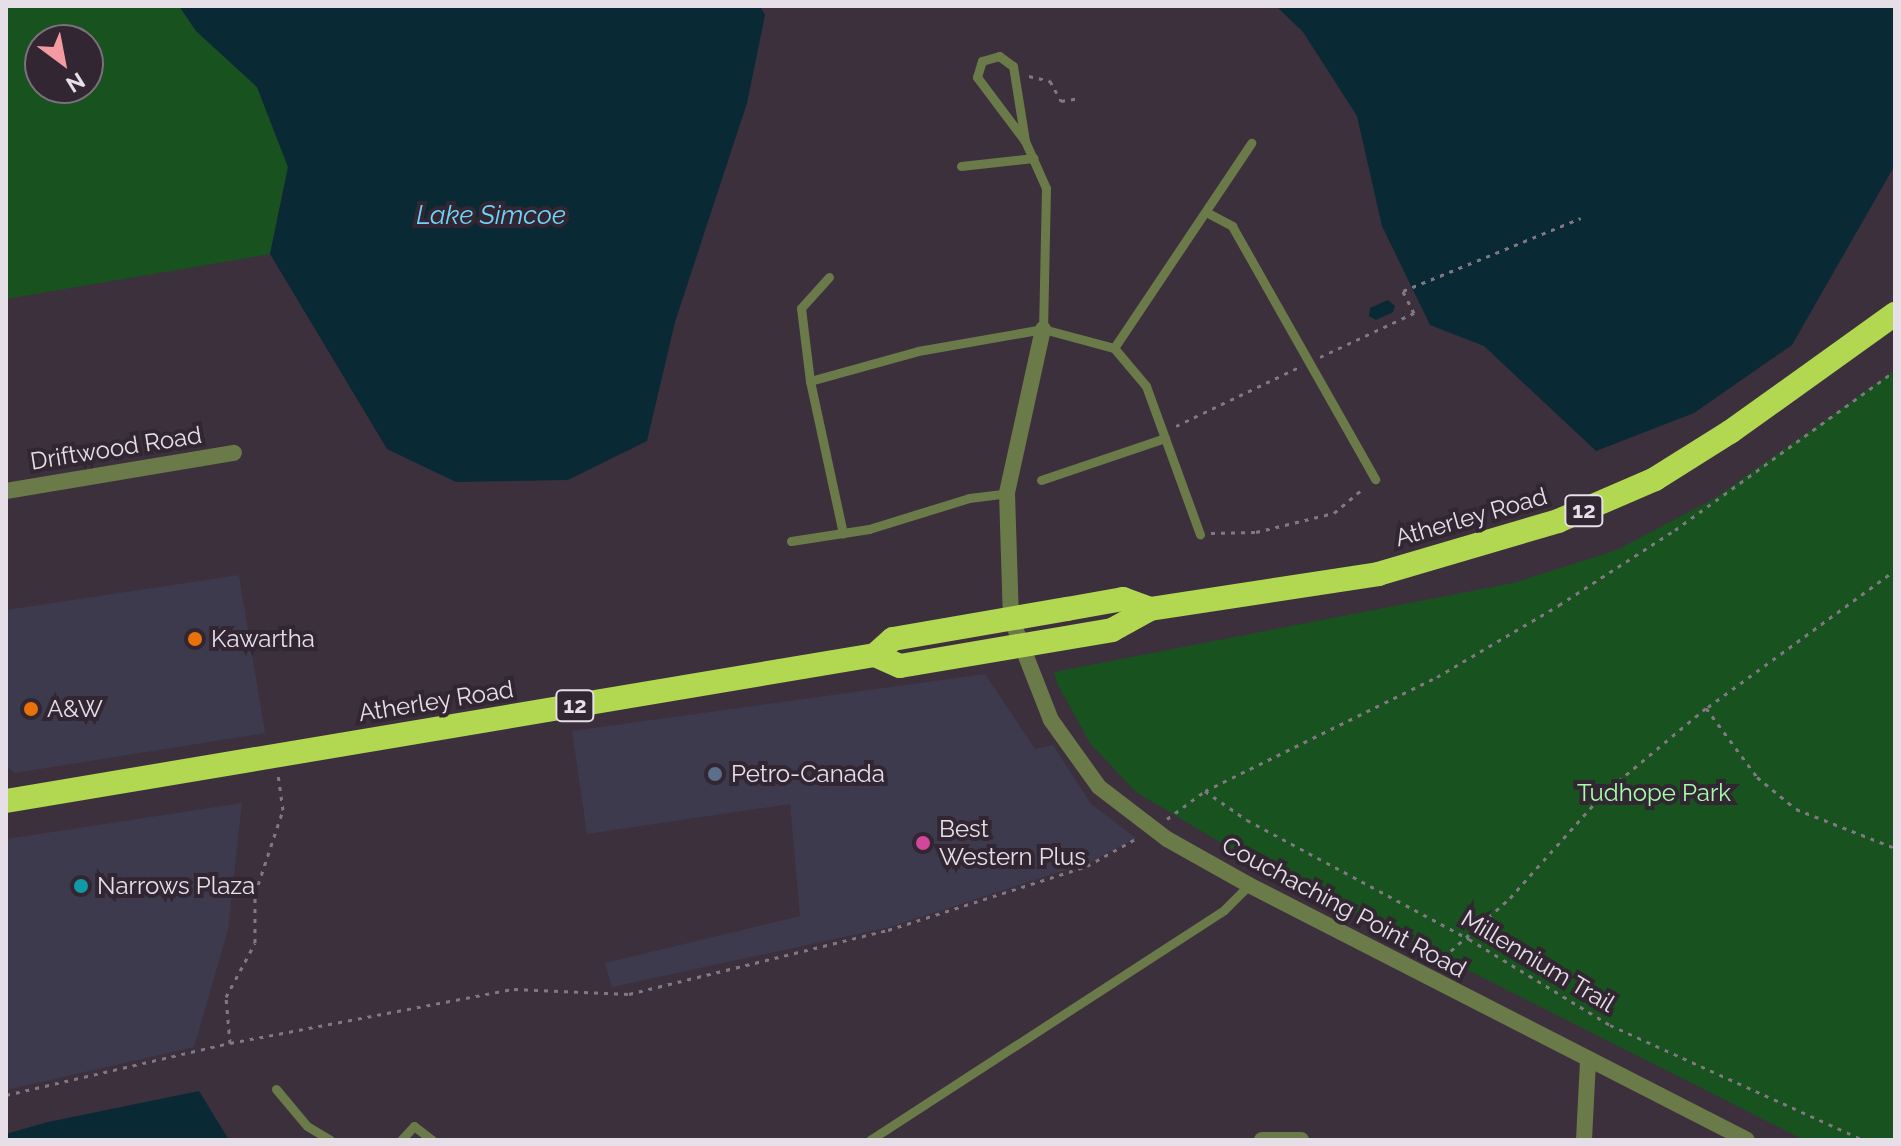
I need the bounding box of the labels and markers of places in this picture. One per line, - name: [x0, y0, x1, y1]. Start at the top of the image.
- place label: Kawartha: [211, 625, 315, 653]
- marker: Kawartha: [186, 630, 204, 648]
- place label: A&W: [47, 695, 103, 723]
- marker: A&W: [22, 700, 40, 718]
- place label: Petro-Canada: [731, 760, 885, 788]
- marker: Petro-Canada: [706, 765, 724, 783]
- place label: Best Western Plus: [939, 815, 1086, 871]
- marker: Best Western Plus: [914, 834, 932, 852]
- place label: Narrows Plaza: [97, 872, 255, 900]
- marker: Narrows Plaza: [72, 877, 90, 895]

